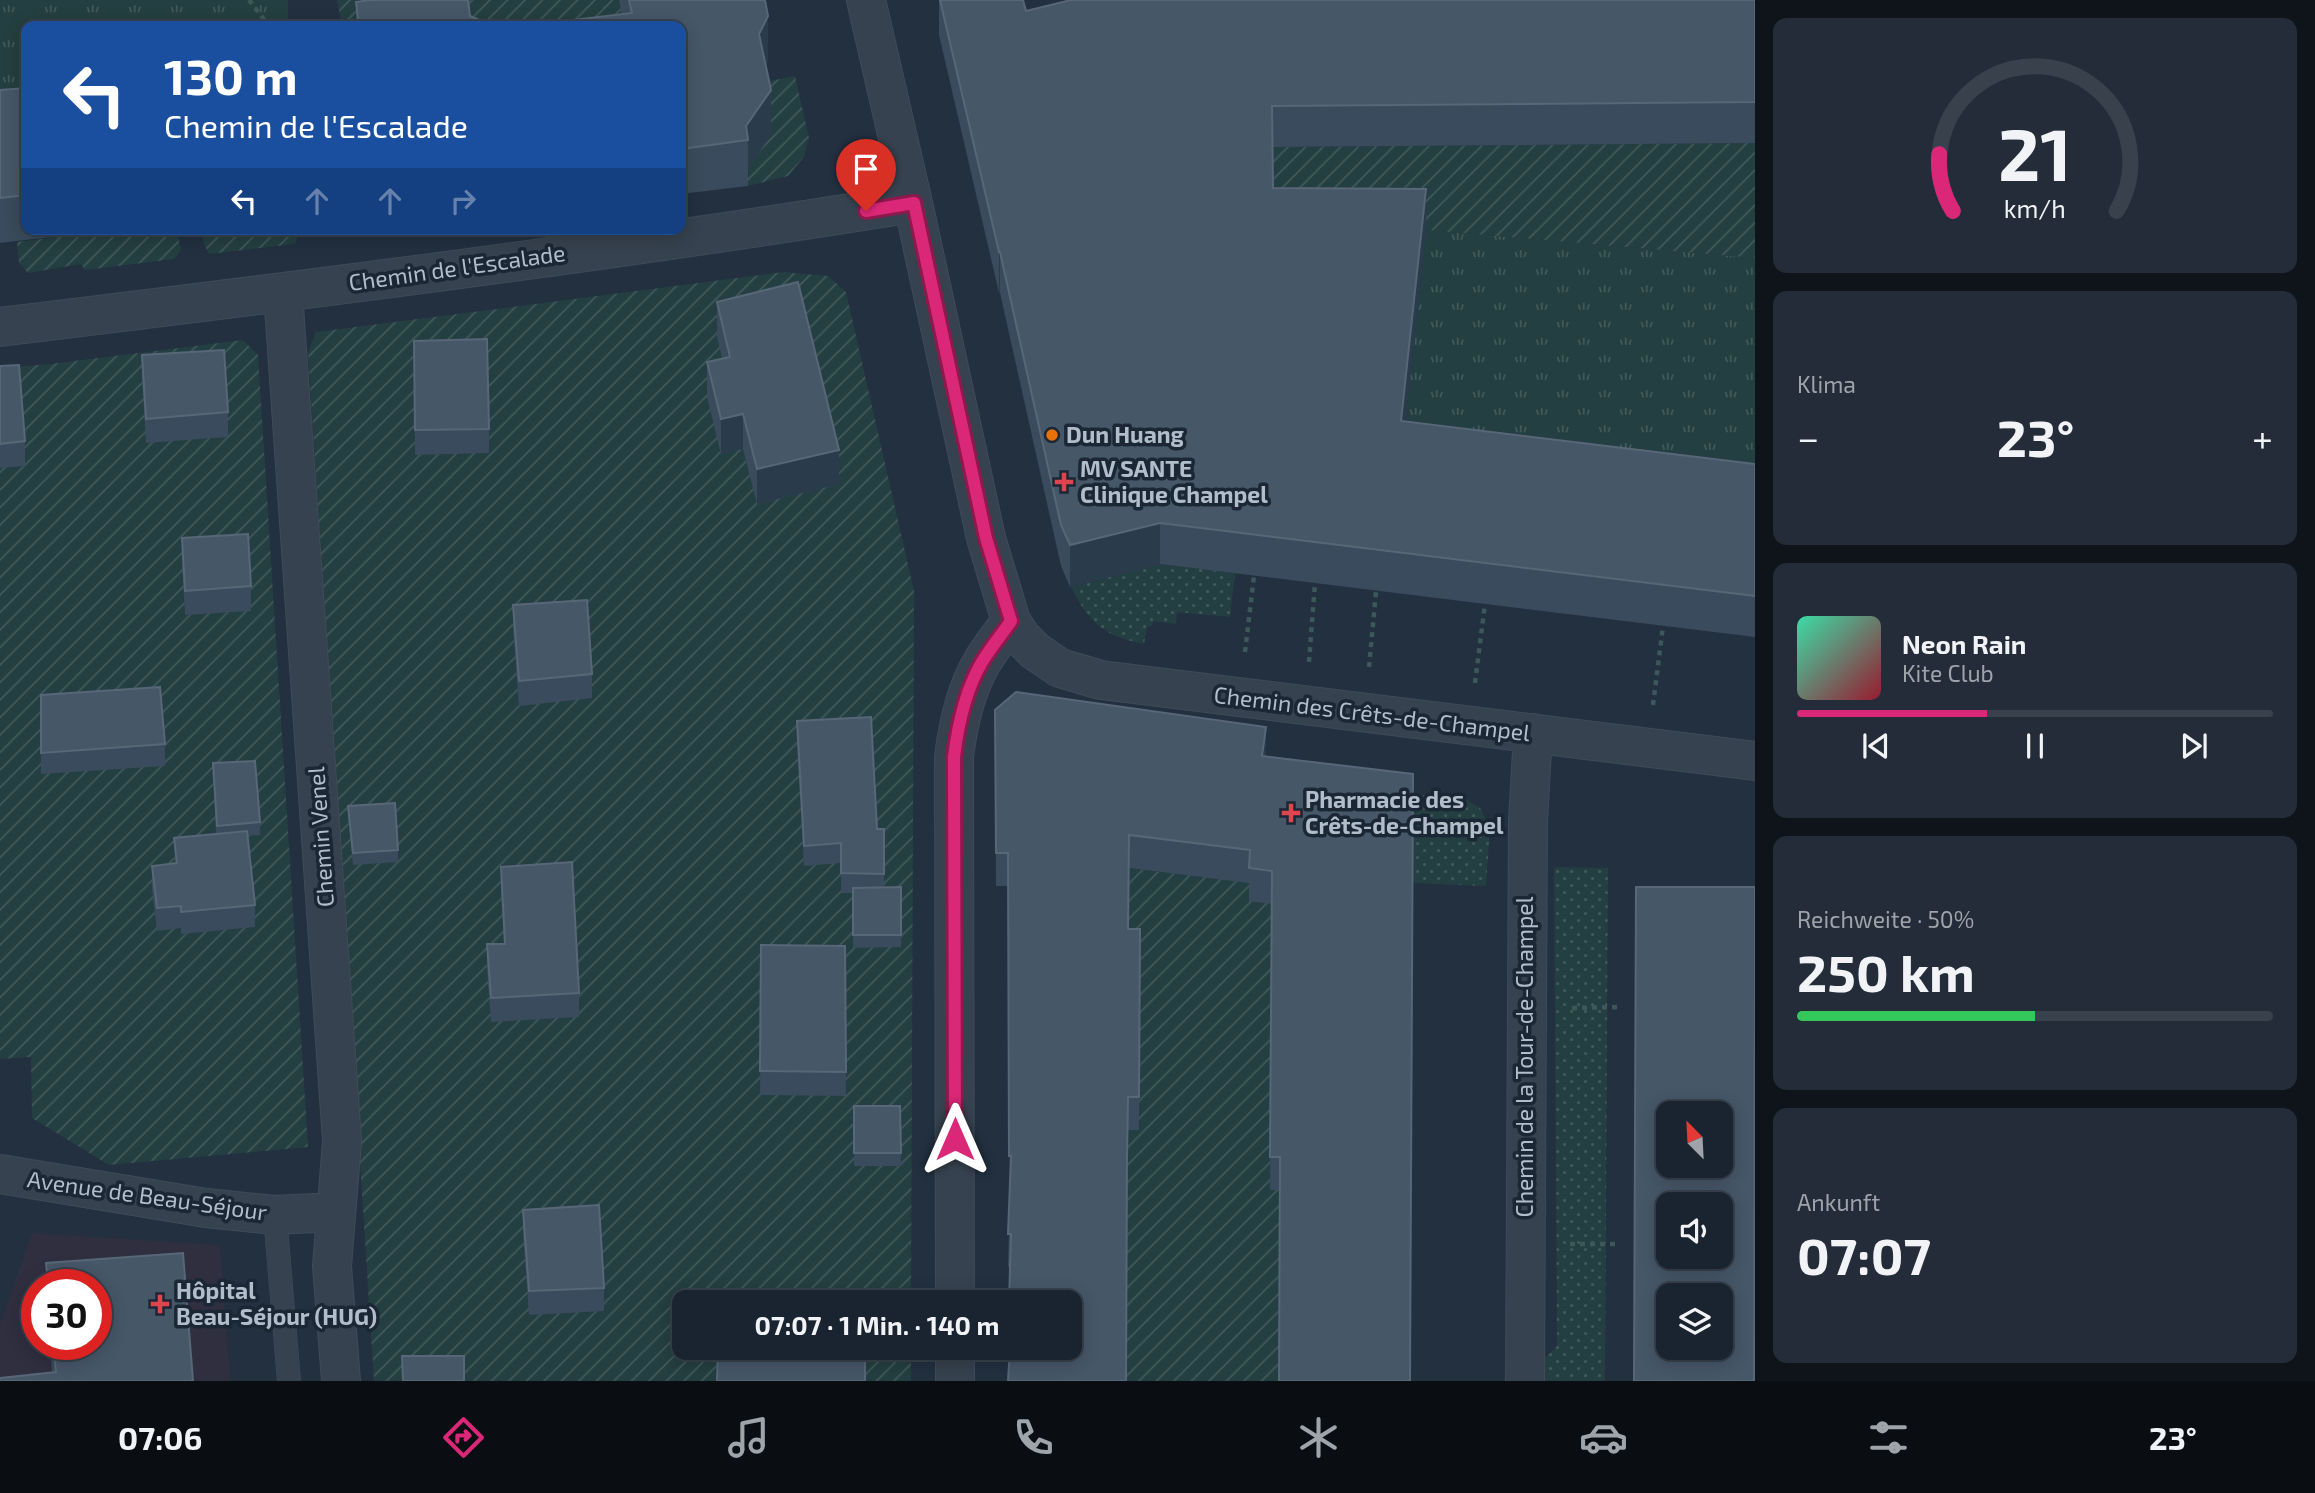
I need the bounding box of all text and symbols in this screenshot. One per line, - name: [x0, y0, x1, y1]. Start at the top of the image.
- text: 130 m: [164, 46, 298, 105]
- icon: left: [49, 49, 140, 140]
- text: Chemin de l'Escalade: [164, 106, 468, 144]
- text: 21: [1998, 109, 2072, 197]
- pin: [836, 139, 896, 211]
- icon: arrive: [847, 150, 885, 188]
- icon: left: [225, 182, 263, 220]
- icon: ahead: [298, 182, 336, 220]
- icon: ahead: [371, 182, 409, 220]
- icon: right: [444, 182, 482, 220]
- text: km/h: [2004, 193, 2066, 223]
- street label: Chemin de l'Escalade: [347, 238, 567, 296]
- text: Klima: [1797, 370, 1856, 398]
- text: 23°: [1997, 405, 2074, 467]
- text: −: [1797, 414, 1819, 460]
- text: +: [2252, 414, 2273, 460]
- place label: Dun Huang: [1066, 420, 1185, 448]
- marker: Dun Huang: [1044, 427, 1060, 443]
- place label: MV SANTE Clinique Champel: [1080, 454, 1268, 508]
- marker: MV SANTE Clinique Champel: [1054, 472, 1074, 492]
- text: Neon Rain: [1902, 628, 2026, 659]
- text: Kite Club: [1902, 659, 1994, 687]
- street label: Chemin des Crêts-de-Champel: [1212, 680, 1532, 746]
- icon: previous: [1857, 727, 1895, 765]
- icon: pause: [2016, 727, 2054, 765]
- icon: next: [2175, 727, 2213, 765]
- street label: Chemin Venel: [301, 766, 339, 908]
- place label: Pharmacie des Crêts-de-Champel: [1305, 785, 1504, 839]
- marker: Pharmacie des Crêts-de-Champel: [1283, 805, 1299, 821]
- street label: Chemin de la Tour-de-Champel: [1510, 896, 1538, 1217]
- text: Reichweite · 50%: [1797, 905, 1974, 933]
- text: 250 km: [1797, 940, 1975, 1002]
- north arrow: [1656, 1101, 1732, 1178]
- map controls: [1656, 1101, 1733, 1360]
- position arrow: [918, 1102, 992, 1176]
- street label: Avenue de Beau-Séjour: [26, 1164, 269, 1226]
- text: Ankunft: [1797, 1188, 1880, 1216]
- button: sound: [1656, 1192, 1733, 1269]
- text: 07:07: [1797, 1223, 1931, 1285]
- speed limit sign: 30: [21, 1269, 112, 1360]
- place label: Hôpital Beau-Séjour (HUG): [176, 1276, 377, 1330]
- button: layers: [1656, 1283, 1733, 1360]
- marker: Hôpital Beau-Séjour (HUG): [150, 1294, 170, 1314]
- text: 07:07 · 1 Min. · 140 m: [755, 1309, 999, 1340]
- icon: directions: [439, 1413, 488, 1462]
- icon: music: [724, 1413, 773, 1462]
- icon: phone: [1009, 1413, 1058, 1462]
- icon: climate: [1294, 1413, 1343, 1462]
- icon: car: [1579, 1413, 1628, 1462]
- icon: filters: [1864, 1413, 1913, 1462]
- text: 07:06: [118, 1418, 202, 1456]
- text: 23°: [2149, 1418, 2197, 1456]

